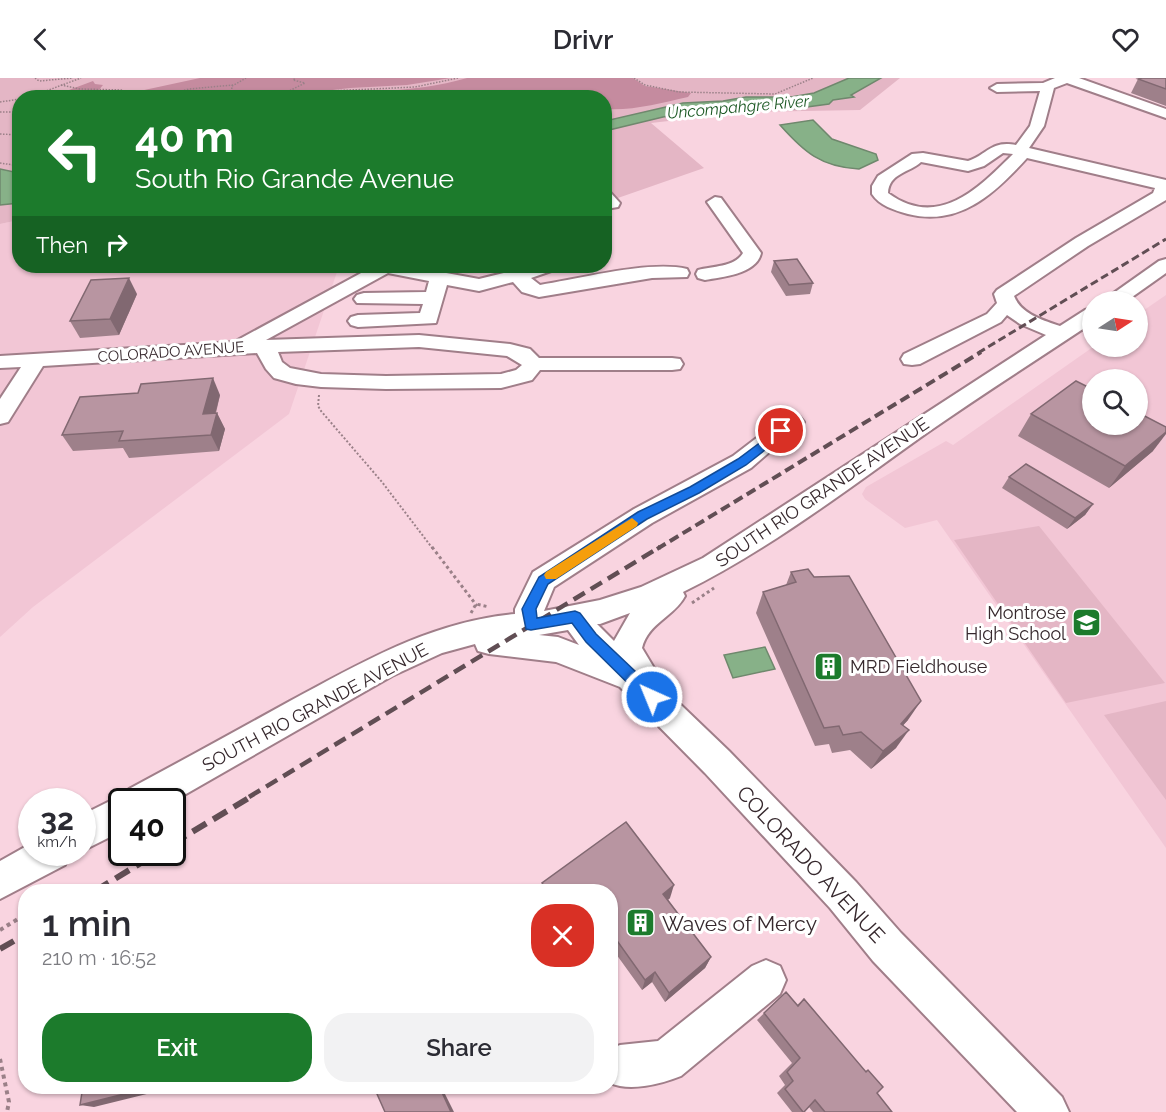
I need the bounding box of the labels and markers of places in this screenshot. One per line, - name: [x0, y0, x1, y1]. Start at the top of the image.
- pin: [755, 405, 806, 456]
- place label: Montrose High School: [965, 602, 1066, 644]
- school or university icon: Montrose High School: [1071, 606, 1103, 638]
- building icon: MRD Fieldhouse: [813, 650, 845, 682]
- place label: MRD Fieldhouse: [850, 656, 988, 677]
- building icon: Waves of Mercy: [625, 907, 657, 939]
- place label: Waves of Mercy: [662, 911, 817, 936]

